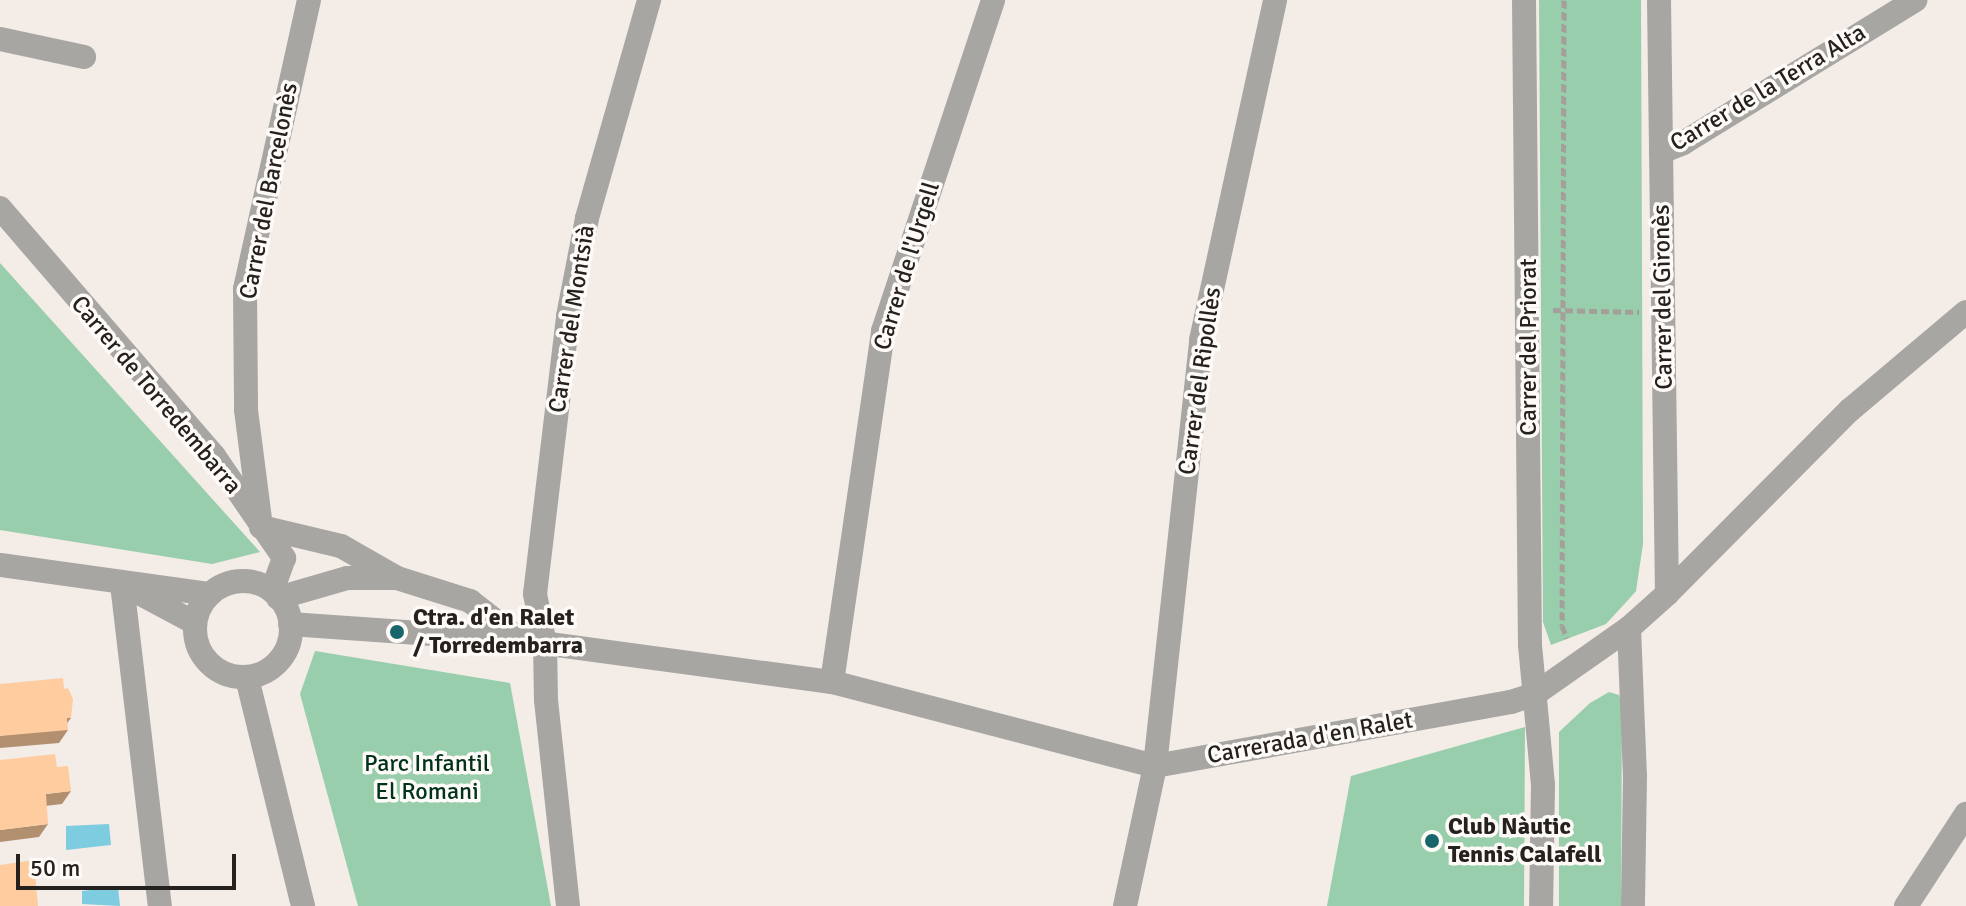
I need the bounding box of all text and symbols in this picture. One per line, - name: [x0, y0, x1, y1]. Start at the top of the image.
- street label: Carrer de la Terra Alta: [1665, 18, 1871, 158]
- street label: Carrer del Barcelonès: [234, 80, 304, 302]
- street label: Carrer de l'Urgell: [868, 178, 946, 354]
- street label: Carrer del Gironès: [1647, 204, 1679, 390]
- street label: Carrer del Montsià: [543, 223, 601, 415]
- street label: Carrer del Priorat: [1515, 258, 1543, 436]
- street label: Carrer del Ripollès: [1173, 285, 1227, 477]
- street label: Carrer de Torredembarra: [65, 290, 247, 500]
- place label: Ctra. d'en Ralet / Torredembarra: [413, 604, 583, 660]
- marker: Ctra. d'en Ralet / Torredembarra: [388, 623, 406, 641]
- street label: Carrerada d'en Ralet: [1205, 706, 1415, 770]
- park label: Parc Infantil El Romani: [364, 750, 490, 806]
- place label: Club Nàutic Tennis Calafell: [1448, 813, 1601, 869]
- marker: Club Nàutic Tennis Calafell: [1423, 832, 1441, 850]
- scale bar: [20, 838, 240, 888]
- text: 50 m: [30, 853, 80, 883]

